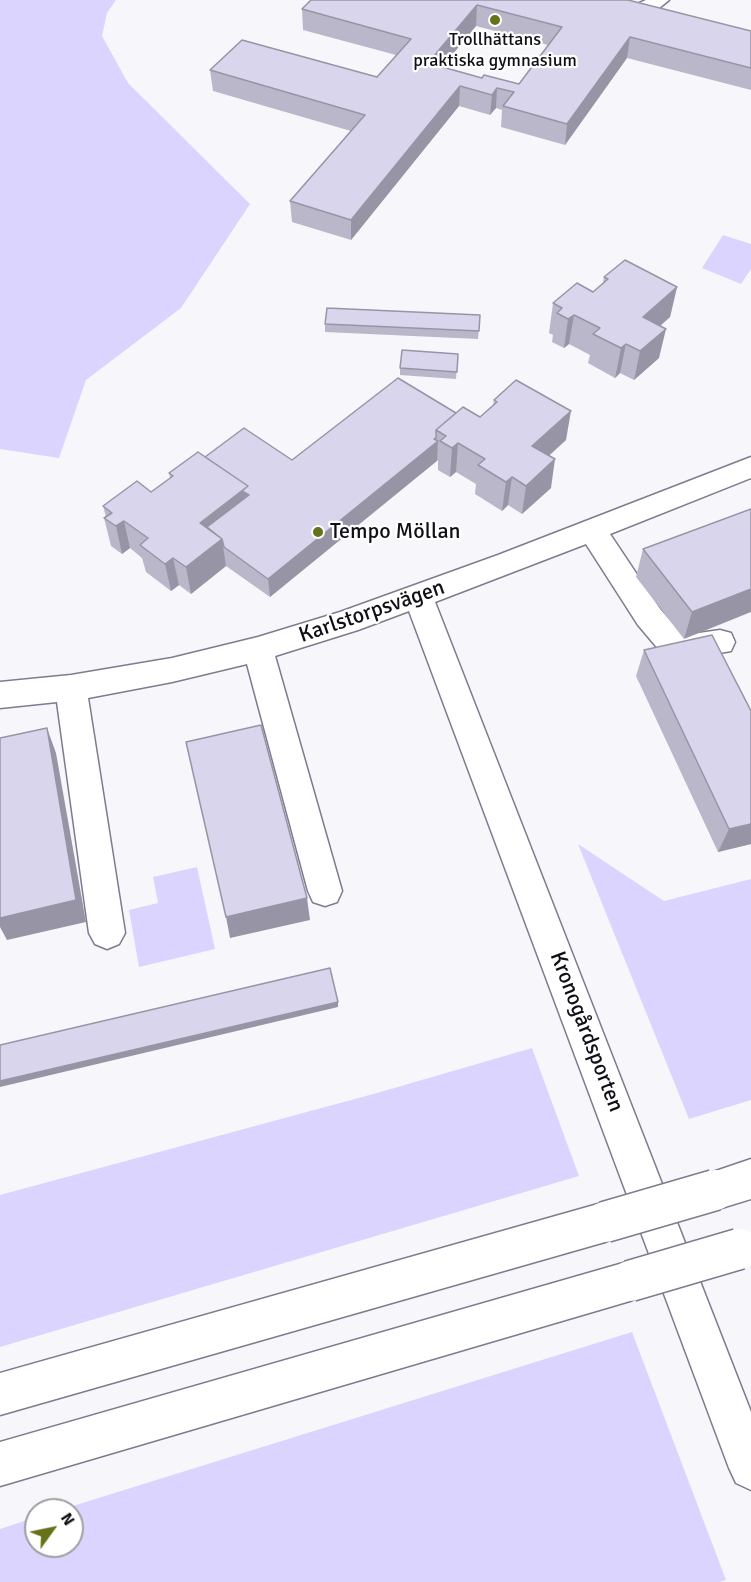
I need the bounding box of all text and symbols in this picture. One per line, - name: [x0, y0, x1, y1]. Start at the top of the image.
- marker: Trollhättans praktiska gymnasium: [488, 13, 502, 27]
- place label: Trollhättans praktiska gymnasium: [413, 29, 577, 72]
- place label: Tempo Möllan: [330, 519, 461, 545]
- marker: Tempo Möllan: [311, 525, 325, 539]
- street label: Karlstorpsvägen: [296, 575, 448, 649]
- street label: Kronogårdsporten: [543, 948, 629, 1116]
- north arrow: [24, 1498, 84, 1558]
- text: N: [56, 1509, 79, 1529]

